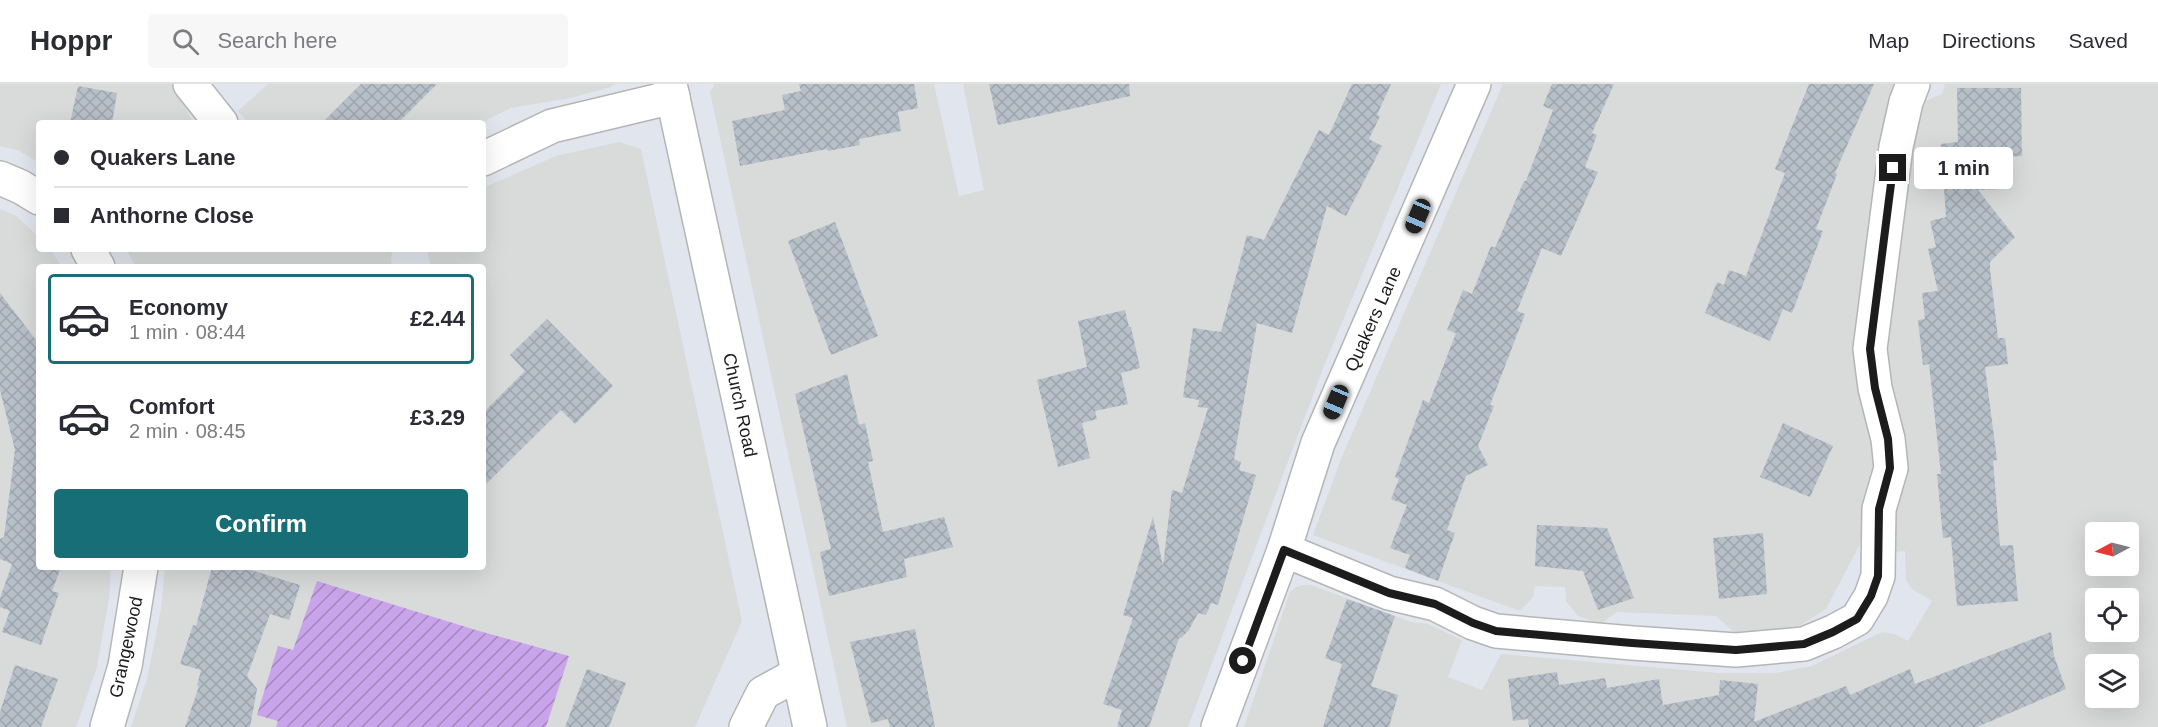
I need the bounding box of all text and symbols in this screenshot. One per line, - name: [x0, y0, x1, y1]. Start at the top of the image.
- search box: [148, 14, 568, 68]
- text: Hoppr: [30, 25, 112, 56]
- icon: search: [169, 25, 202, 58]
- text: Search here: [217, 28, 337, 53]
- text: Map: [1868, 29, 1909, 52]
- text: Directions: [1942, 29, 2035, 52]
- text: Saved: [2068, 29, 2128, 52]
- text: Quakers Lane: [90, 145, 236, 170]
- callout: 1 min: [1914, 147, 2013, 189]
- route end: [1879, 154, 1906, 181]
- text: 1 min: [1937, 157, 1990, 179]
- car: [1403, 196, 1433, 236]
- text: Anthorne Close: [90, 203, 254, 228]
- street label: Quakers Lane: [1341, 263, 1405, 375]
- icon: car: [57, 292, 111, 346]
- text: Economy: [129, 295, 228, 320]
- text: £2.44: [410, 306, 465, 331]
- text: 1 min · 08:44: [129, 321, 246, 343]
- street label: Church Road: [719, 351, 761, 459]
- car: [1321, 382, 1351, 422]
- icon: car: [57, 391, 111, 445]
- text: Comfort: [129, 394, 215, 419]
- text: £3.29: [410, 405, 465, 430]
- text: 2 min · 08:45: [129, 420, 246, 442]
- button: Confirm: [54, 489, 468, 558]
- north arrow: [2085, 522, 2139, 576]
- map controls: [2085, 522, 2139, 708]
- button: locate: [2085, 588, 2139, 642]
- street label: Grangewood: [106, 595, 146, 699]
- route start: [1229, 647, 1256, 674]
- button: layers: [2085, 654, 2139, 708]

